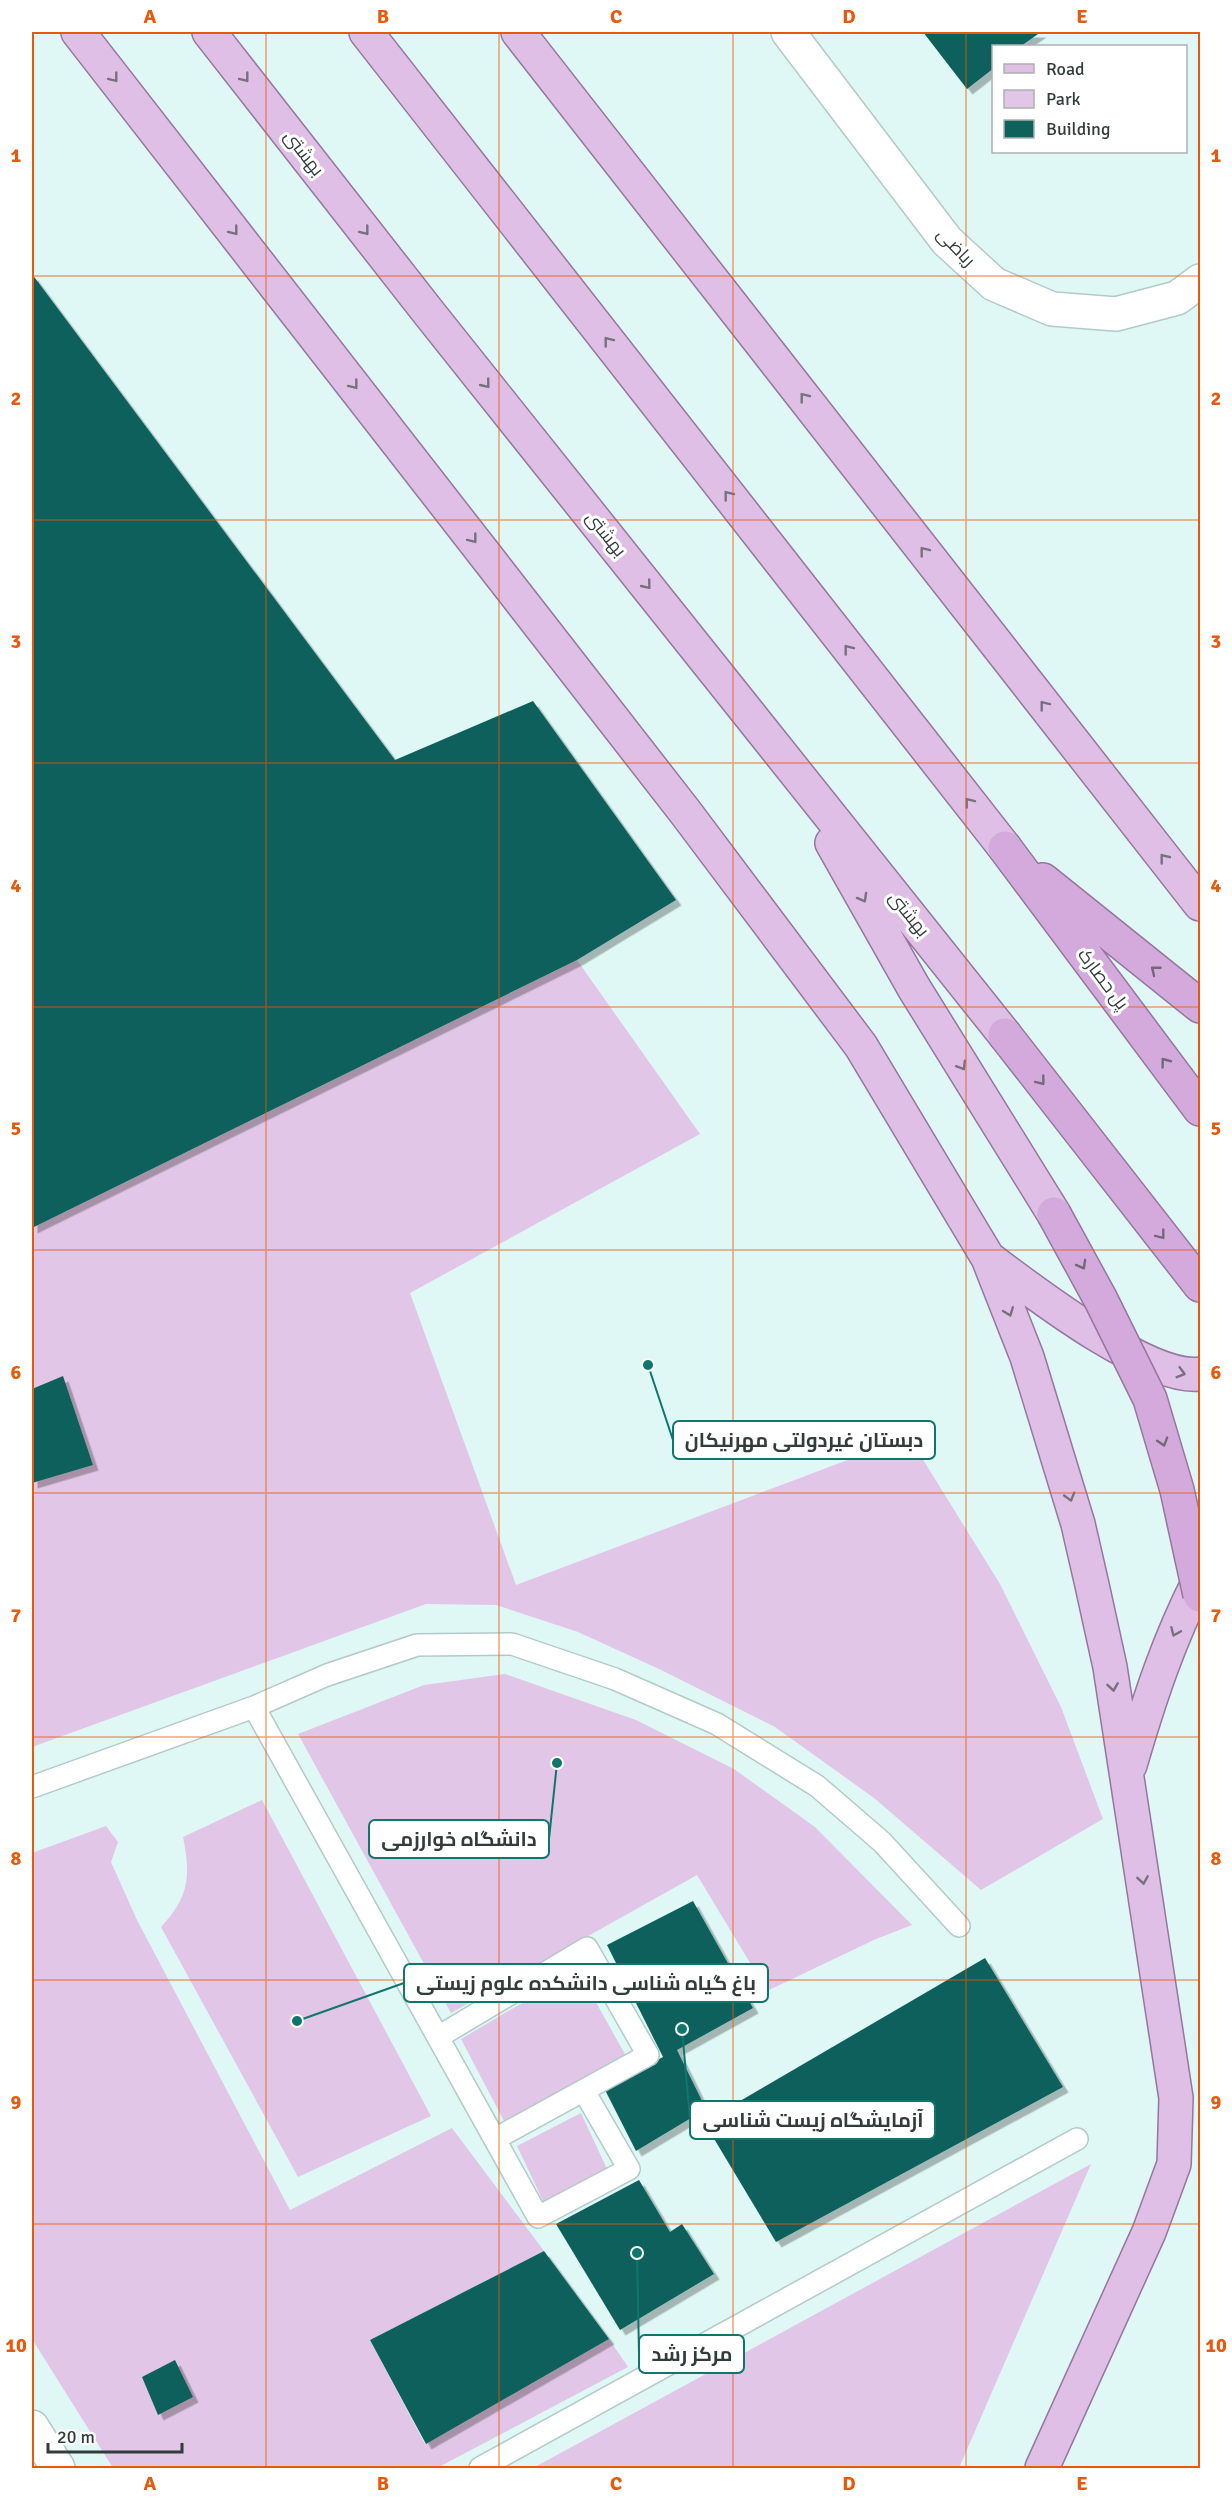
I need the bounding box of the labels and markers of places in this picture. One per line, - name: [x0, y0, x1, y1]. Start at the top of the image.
- callout: دبستان غیردولتی مهرنیکان: [673, 1421, 935, 1459]
- callout: دانشگاه خوارزمی: [369, 1820, 549, 1858]
- callout: باغ گیاه شناسی دانشکده علوم زیستی: [404, 1964, 768, 2002]
- callout: آزمایشگاه زیست شناسی: [690, 2101, 935, 2139]
- callout: مرکز رشد: [639, 2335, 744, 2373]

